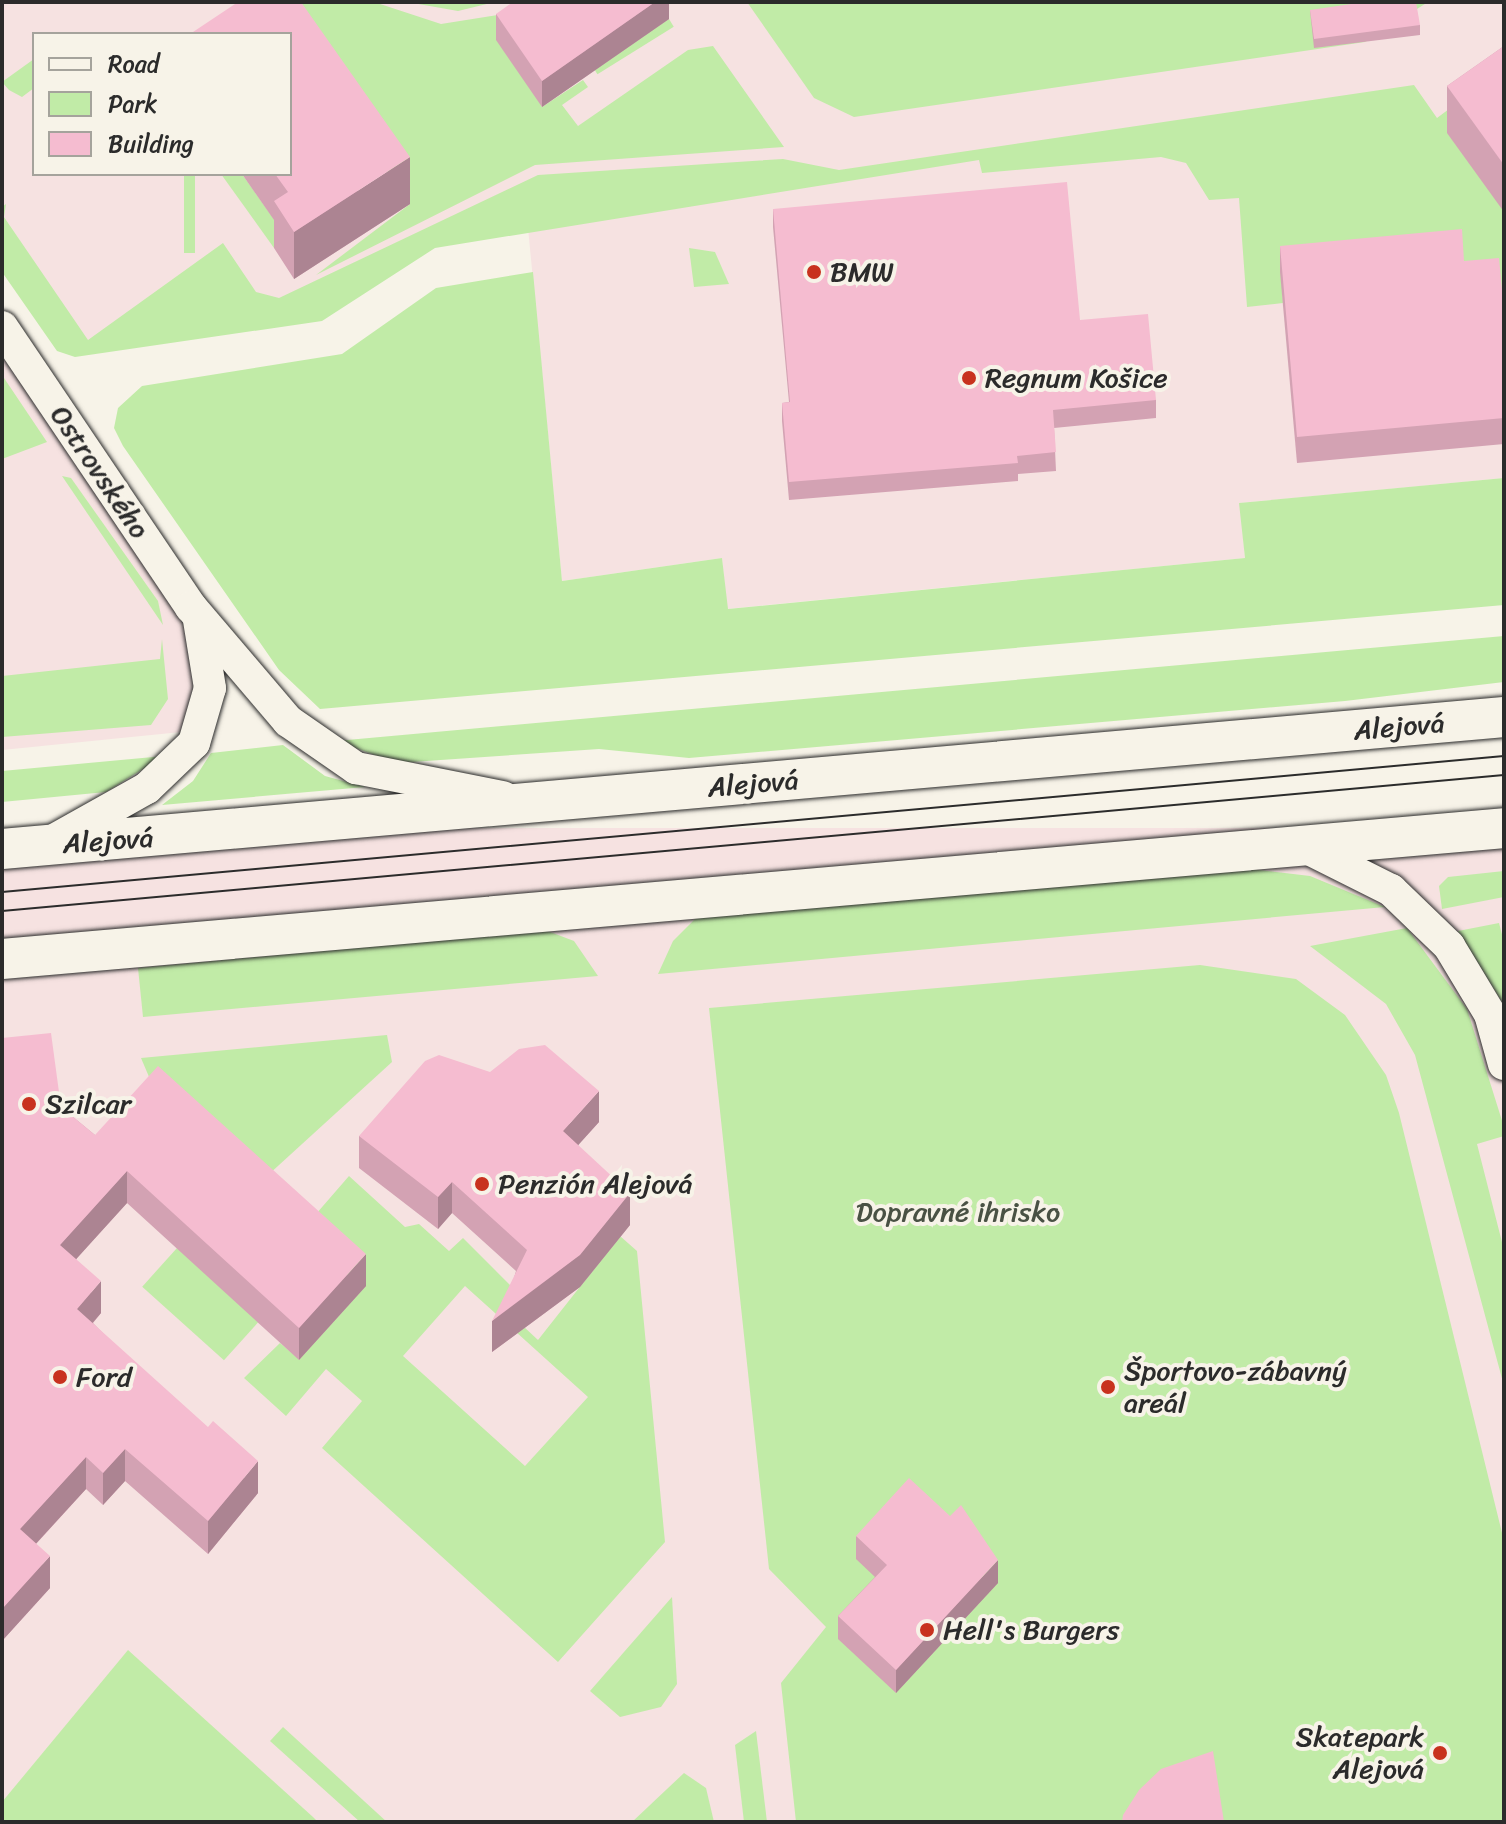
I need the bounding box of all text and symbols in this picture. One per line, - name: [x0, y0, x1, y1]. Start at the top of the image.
- legend: [32, 32, 292, 176]
- text: Road: [108, 43, 159, 85]
- text: Park: [108, 83, 157, 125]
- text: Building: [108, 123, 194, 165]
- place label: BMW: [830, 255, 894, 289]
- marker: BMW: [805, 263, 823, 281]
- place label: Regnum Košice: [985, 361, 1169, 395]
- marker: Regnum Košice: [960, 369, 978, 387]
- street label: Ostrovského: [43, 399, 157, 545]
- street label: Alejová: [1352, 706, 1446, 748]
- street label: Alejová: [706, 763, 800, 805]
- street label: Alejová: [61, 821, 155, 861]
- place label: Szilcar: [45, 1087, 131, 1121]
- marker: Szilcar: [20, 1095, 38, 1113]
- place label: Penzión Alejová: [498, 1167, 693, 1201]
- marker: Penzión Alejová: [473, 1175, 491, 1193]
- park label: Dopravné ihrisko: [857, 1195, 1059, 1229]
- place label: Športovo-zábavný areál: [1124, 1354, 1346, 1420]
- place label: Ford: [76, 1360, 132, 1394]
- marker: Ford: [51, 1368, 69, 1386]
- marker: Športovo-zábavný areál: [1099, 1378, 1117, 1396]
- place label: Hell's Burgers: [943, 1613, 1119, 1647]
- marker: Hell's Burgers: [918, 1621, 936, 1639]
- place label: Skatepark Alejová: [1296, 1720, 1424, 1786]
- marker: Skatepark Alejová: [1431, 1744, 1449, 1762]

